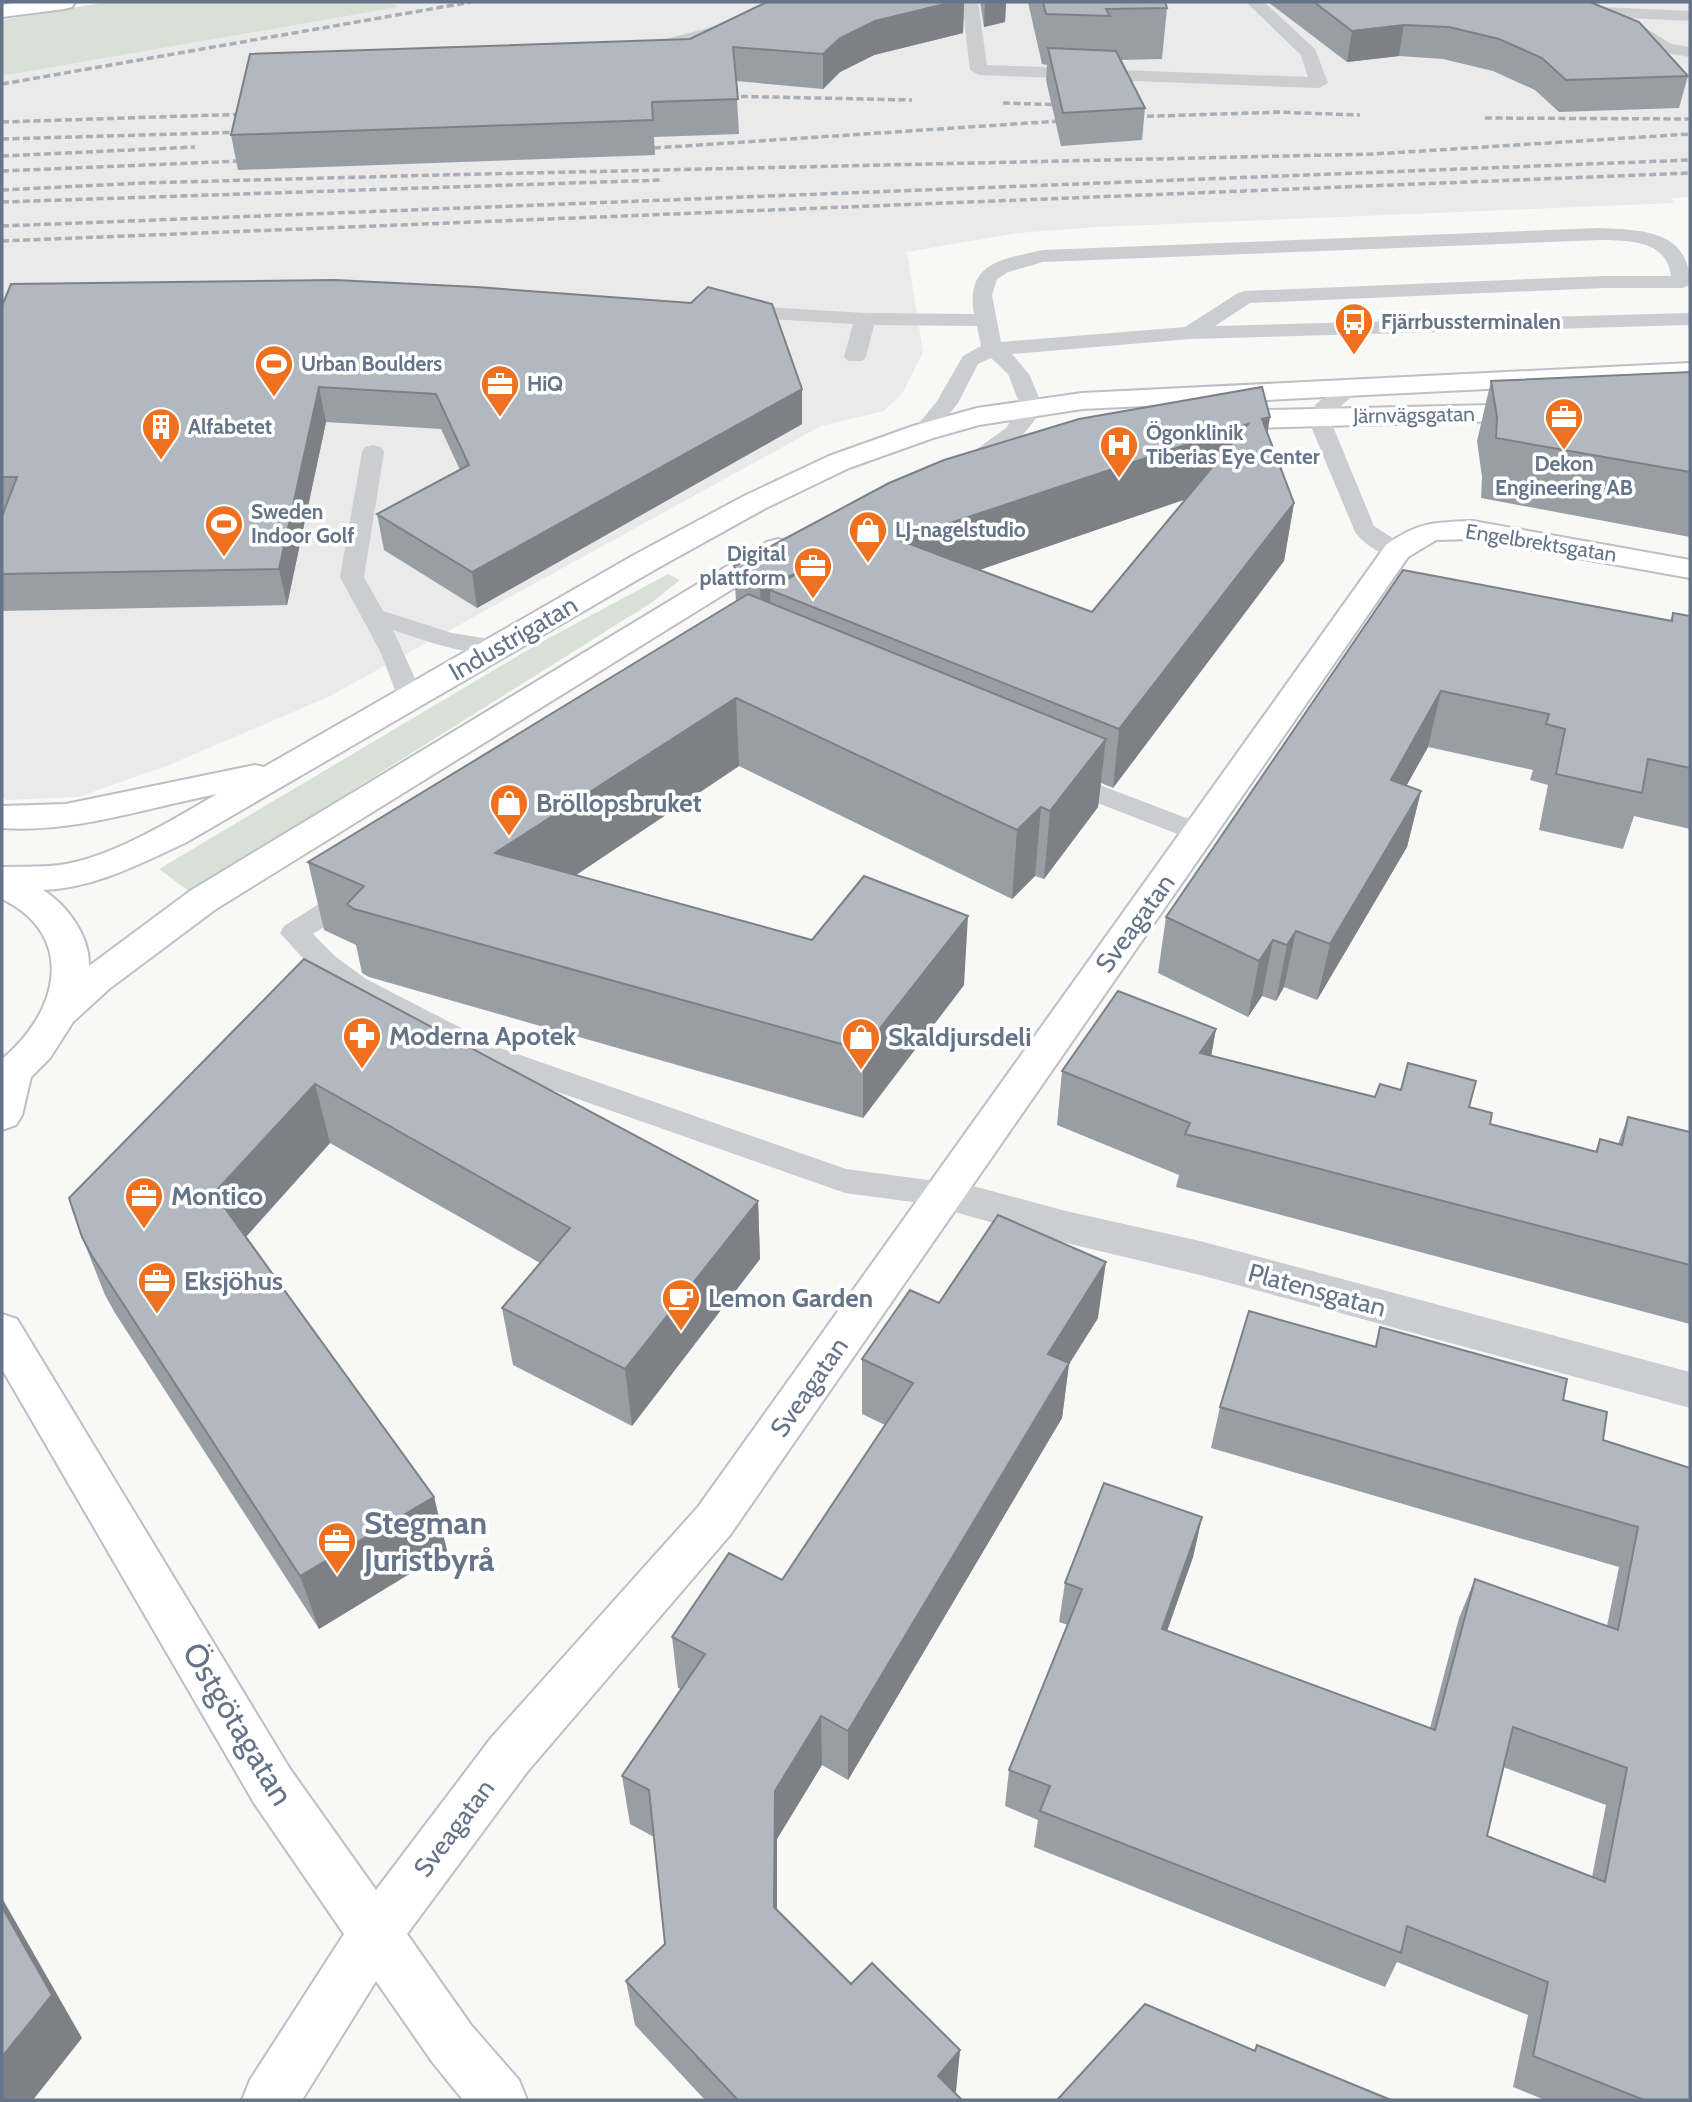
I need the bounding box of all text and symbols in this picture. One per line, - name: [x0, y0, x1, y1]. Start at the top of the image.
- bus stop icon: Fjärrbussterminalen: [1333, 301, 1375, 356]
- place label: Fjärrbussterminalen: [1381, 309, 1561, 334]
- sports icon: Urban Boulders: [253, 343, 295, 398]
- place label: Urban Boulders: [301, 351, 442, 376]
- office icon: HiQ: [479, 363, 521, 418]
- place label: HiQ: [527, 371, 563, 396]
- office icon: Dekon Engineering AB: [1543, 396, 1585, 451]
- street label: Järnvägsgatan: [1352, 401, 1475, 428]
- building icon: Alfabetet: [140, 406, 182, 461]
- place label: Alfabetet: [188, 414, 272, 439]
- place label: Ögonklinik Tiberias Eye Center: [1146, 420, 1320, 469]
- hospital icon: Ögonklinik Tiberias Eye Center: [1098, 424, 1140, 479]
- place label: Dekon Engineering AB: [1495, 451, 1633, 500]
- place label: Sweden Indoor Golf: [251, 499, 354, 548]
- sports icon: Sweden Indoor Golf: [203, 503, 245, 558]
- shop icon: LJ-nagelstudio: [847, 509, 889, 564]
- place label: LJ-nagelstudio: [895, 517, 1026, 542]
- street label: Engelbrektsgatan: [1464, 518, 1618, 567]
- place label: Digital plattform: [700, 541, 786, 590]
- office icon: Digital plattform: [792, 545, 834, 600]
- street label: Industrigatan: [443, 588, 583, 688]
- shop icon: Bröllopsbruket: [488, 782, 530, 837]
- place label: Bröllopsbruket: [536, 787, 702, 819]
- street label: Sveagatan: [1089, 867, 1181, 979]
- pharmacy icon: Moderna Apotek: [341, 1015, 383, 1070]
- shop icon: Skaldjursdeli: [840, 1016, 882, 1071]
- place label: Moderna Apotek: [389, 1020, 576, 1052]
- place label: Skaldjursdeli: [888, 1021, 1031, 1053]
- office icon: Montico: [123, 1175, 165, 1230]
- place label: Montico: [171, 1180, 263, 1212]
- street label: Platensgatan: [1245, 1256, 1389, 1324]
- office icon: Eksjöhus: [136, 1260, 178, 1315]
- place label: Eksjöhus: [184, 1265, 283, 1297]
- cafe icon: Lemon Garden: [660, 1277, 702, 1332]
- place label: Lemon Garden: [708, 1282, 873, 1314]
- street label: Sveagatan: [763, 1331, 855, 1443]
- place label: Stegman Juristbyrå: [363, 1503, 495, 1579]
- office icon: Stegman Juristbyrå: [316, 1520, 358, 1575]
- street label: Östgötagatan: [175, 1635, 302, 1812]
- street label: Sveagatan: [407, 1773, 501, 1883]

